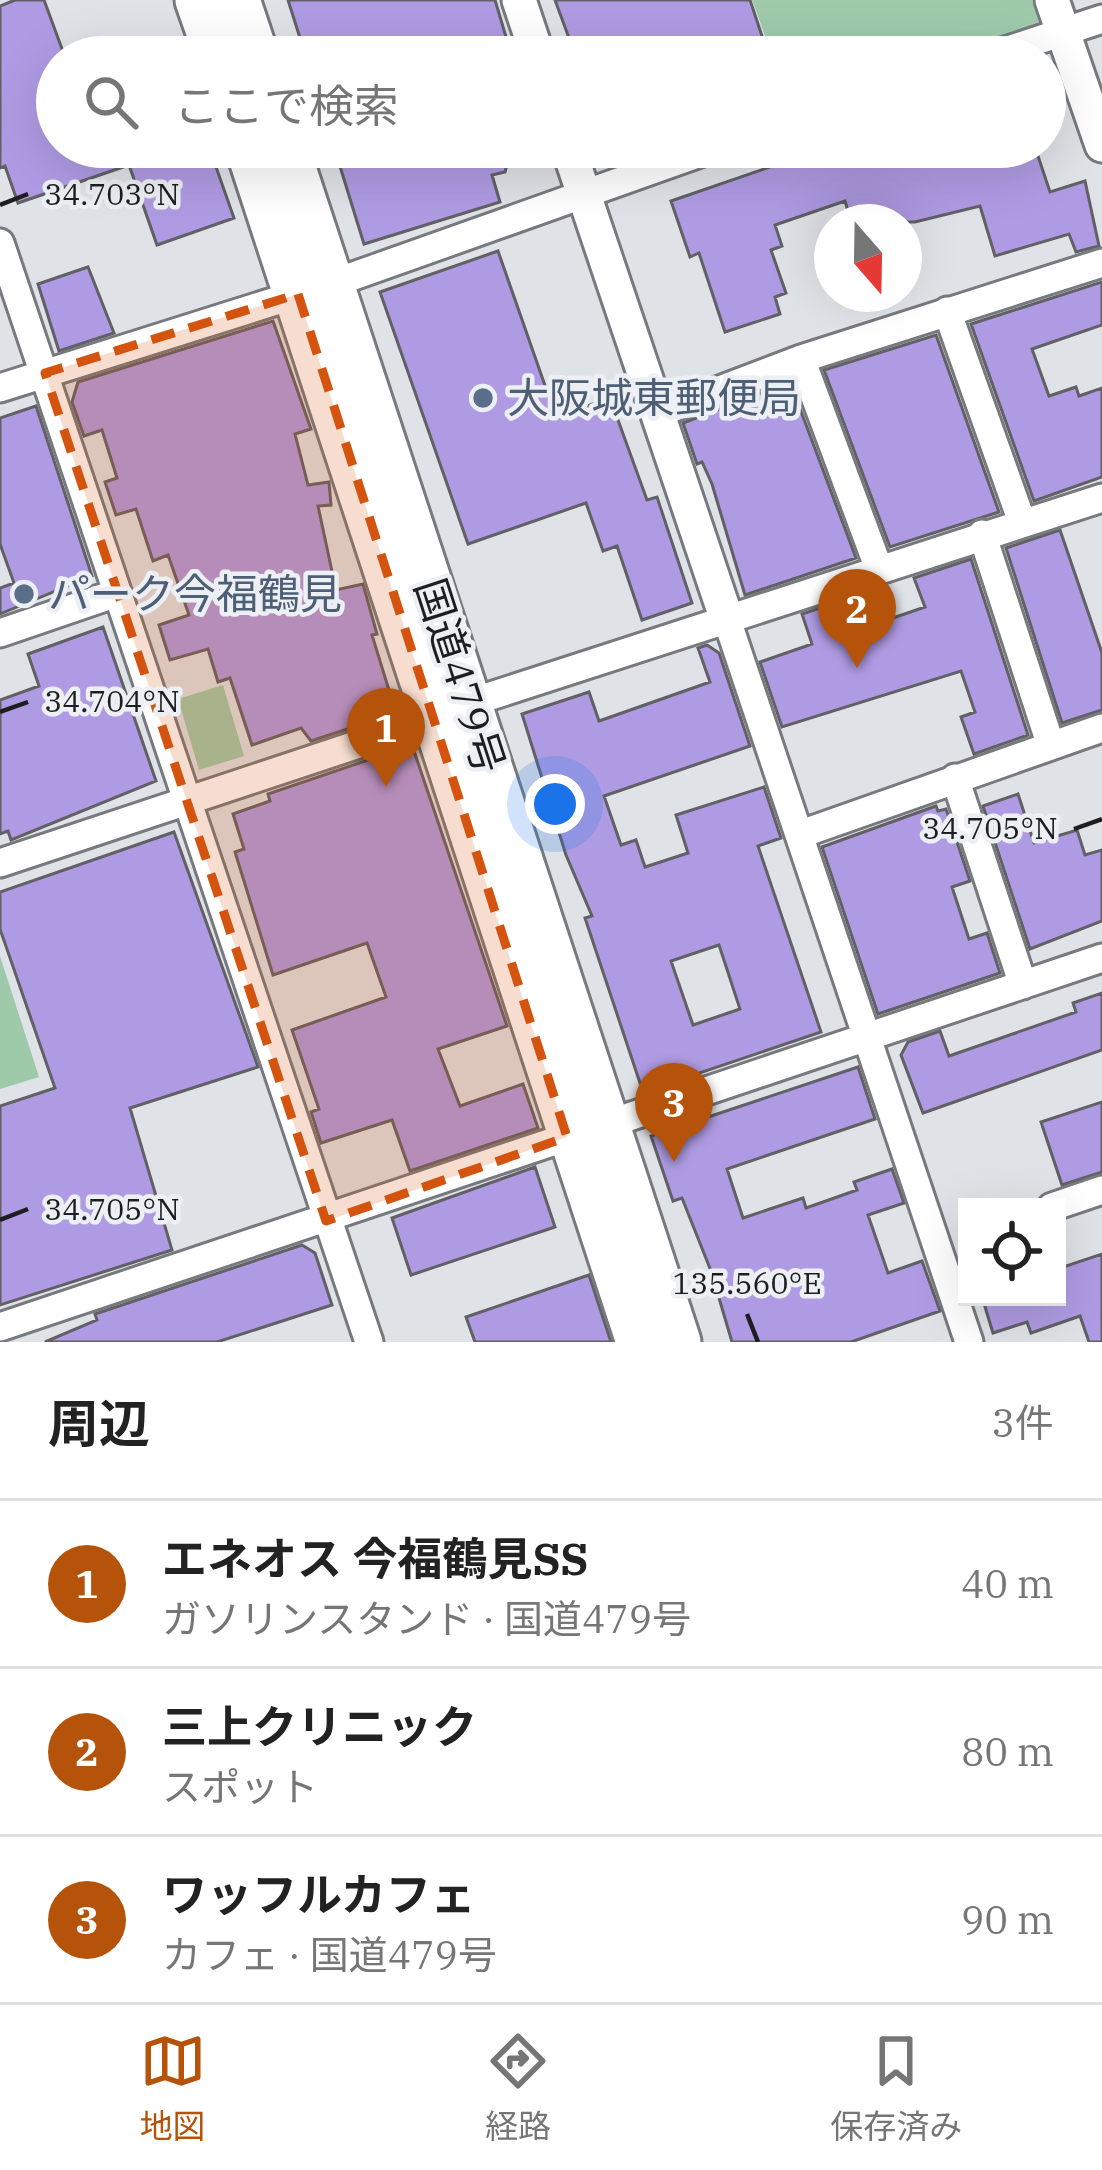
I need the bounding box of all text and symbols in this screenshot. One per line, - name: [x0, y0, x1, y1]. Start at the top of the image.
- search box: [36, 36, 1066, 168]
- icon: search: [78, 69, 144, 135]
- text: ここで検索: [174, 76, 399, 134]
- text: 34.703°N: [44, 174, 180, 213]
- north arrow: [814, 204, 922, 312]
- place label: 大阪城東郵便局: [507, 370, 801, 425]
- marker: 大阪城東郵便局: [470, 385, 496, 411]
- place label: パーク今福鶴見: [48, 566, 342, 621]
- pin: 2: [818, 569, 896, 668]
- street label: 国道479号: [403, 571, 518, 780]
- marker: パーク今福鶴見: [11, 581, 37, 607]
- text: 34.704°N: [44, 681, 180, 720]
- pin: 1: [347, 688, 425, 787]
- your location: [525, 774, 585, 834]
- text: 34.705°N: [922, 808, 1058, 847]
- pin: 3: [635, 1063, 713, 1162]
- text: 34.705°N: [44, 1189, 180, 1228]
- map controls: [958, 1198, 1066, 1306]
- button: locate: [958, 1198, 1066, 1306]
- text: 135.560°E: [672, 1263, 822, 1302]
- text: 周辺: [48, 1390, 150, 1456]
- text: 3件: [992, 1397, 1054, 1448]
- text: エネオス 今福鶴見SS: [162, 1529, 589, 1587]
- text: 1: [75, 1558, 99, 1609]
- text: 40 m: [961, 1558, 1054, 1609]
- text: ガソリンスタンド · 国道479号: [162, 1593, 691, 1644]
- text: 三上クリニック: [162, 1697, 477, 1755]
- text: 2: [75, 1726, 99, 1777]
- text: 80 m: [961, 1726, 1054, 1777]
- text: スポット: [162, 1761, 318, 1812]
- text: ワッフルカフェ: [162, 1865, 476, 1923]
- text: 3: [75, 1894, 99, 1945]
- text: 90 m: [961, 1894, 1054, 1945]
- text: カフェ · 国道479号: [162, 1929, 497, 1980]
- tab: 地図: [140, 2028, 206, 2148]
- tab: 経路: [485, 2028, 551, 2148]
- tab: 保存済み: [830, 2028, 962, 2148]

